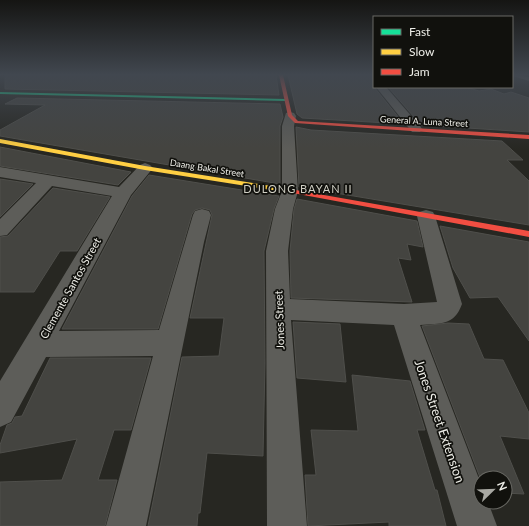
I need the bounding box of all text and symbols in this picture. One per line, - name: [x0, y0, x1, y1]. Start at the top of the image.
- legend: [373, 16, 513, 88]
- text: Fast: [409, 24, 431, 39]
- text: Slow: [409, 44, 435, 59]
- text: Jam: [409, 64, 430, 79]
- street label: General A. Luna Street: [380, 113, 469, 129]
- street label: Daang Bakal Street: [169, 157, 246, 179]
- district label: DULONG BAYAN II: [243, 182, 353, 195]
- street label: Clemente Santos Street: [37, 235, 103, 341]
- street label: Jones Street: [271, 290, 287, 350]
- street label: Jones Street Extension: [411, 357, 469, 485]
- north arrow: [473, 470, 513, 510]
- text: N: [495, 479, 510, 492]

